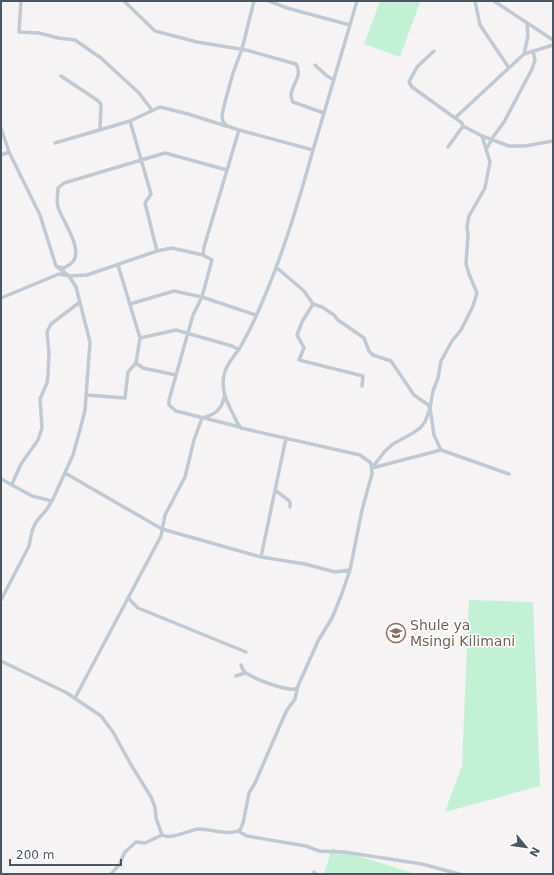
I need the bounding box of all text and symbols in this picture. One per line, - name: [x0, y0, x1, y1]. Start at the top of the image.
- place label: Shule ya Msingi Kilimani: [410, 617, 515, 649]
- school or university icon: Shule ya Msingi Kilimani: [385, 622, 407, 644]
- north arrow: [506, 827, 546, 867]
- scale bar: [10, 841, 121, 867]
- text: N: [526, 844, 542, 859]
- text: 200 m: [16, 848, 54, 862]

